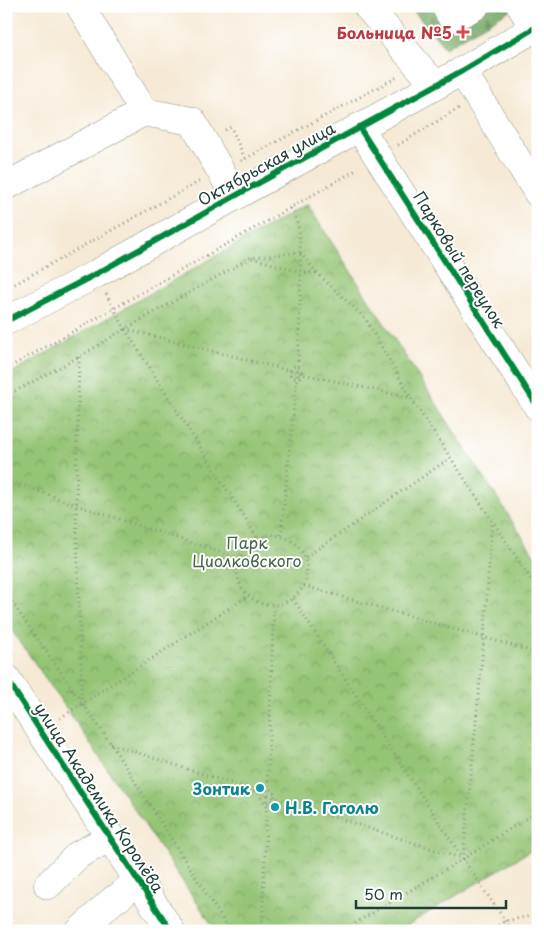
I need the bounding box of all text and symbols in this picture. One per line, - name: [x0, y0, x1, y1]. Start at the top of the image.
- place label: Больница №5: [336, 20, 452, 44]
- marker: Больница №5: [456, 25, 470, 39]
- street label: Октябрьская улица: [193, 115, 339, 211]
- street label: Парковый переулок: [408, 186, 512, 332]
- park label: Парк Циолковского: [192, 530, 302, 572]
- street label: улица Академика Королёва: [29, 697, 171, 897]
- place label: Зонтик: [192, 776, 251, 800]
- marker: Зонтик: [254, 782, 266, 794]
- place label: Н.В. Гоголю: [285, 795, 379, 819]
- marker: Н.В. Гоголю: [269, 801, 281, 813]
- scale bar: [356, 877, 506, 909]
- text: 50 m: [364, 882, 403, 905]

